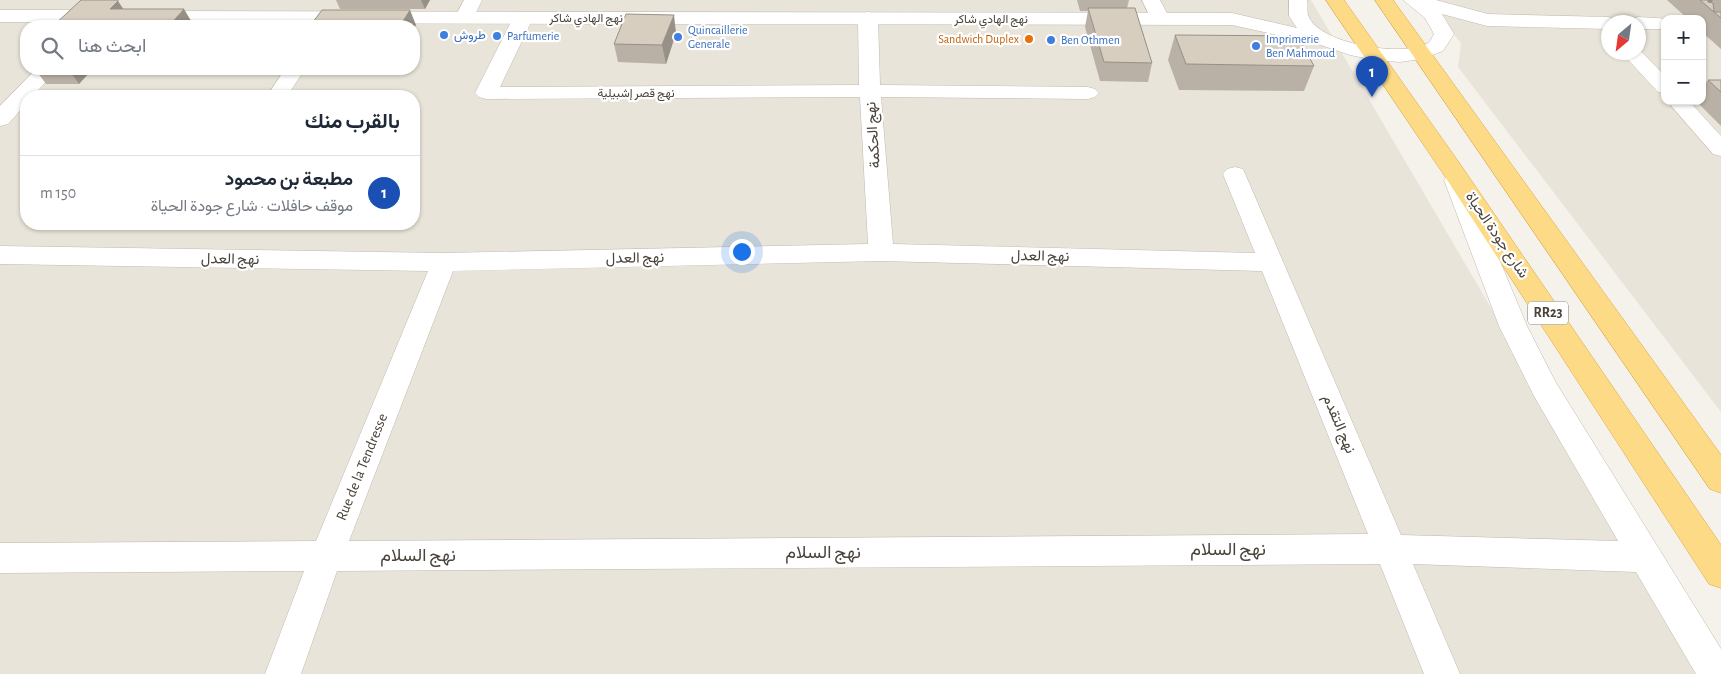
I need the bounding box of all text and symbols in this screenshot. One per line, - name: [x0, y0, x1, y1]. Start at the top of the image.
- street label: نهج الهادي شاكر: [548, 12, 623, 28]
- street label: نهج الهادي شاكر: [953, 13, 1028, 29]
- north arrow: [1601, 15, 1646, 60]
- map controls: [1661, 15, 1706, 105]
- button: +: [1661, 15, 1706, 60]
- search box: [20, 20, 420, 75]
- place label: Quincaillerie Generale: [688, 24, 748, 50]
- marker: طروش: [438, 29, 450, 41]
- place label: طروش: [454, 29, 486, 43]
- marker: Parfumerie: [491, 30, 503, 42]
- place label: Parfumerie: [507, 30, 559, 42]
- marker: Quincaillerie Generale: [672, 31, 684, 43]
- place label: Sandwich Duplex: [938, 33, 1019, 45]
- marker: Sandwich Duplex: [1023, 33, 1035, 45]
- place label: Imprimerie Ben Mahmoud: [1266, 33, 1335, 59]
- icon: search: [38, 34, 66, 62]
- marker: Ben Othmen: [1045, 34, 1057, 46]
- place label: Ben Othmen: [1061, 34, 1120, 46]
- text: ابحث هنا: [78, 37, 146, 56]
- marker: Imprimerie Ben Mahmoud: [1250, 40, 1262, 52]
- pin: 1: [1356, 56, 1388, 97]
- button: −: [1661, 60, 1706, 105]
- street label: نهج قصر إشبيلية: [597, 87, 675, 102]
- street label: نهج الحكمة: [863, 101, 886, 169]
- text: بالقرب منك: [305, 111, 400, 132]
- text: مطبعة بن محمود: [225, 170, 353, 189]
- text: 150 m: [40, 185, 76, 201]
- text: 1: [381, 185, 387, 201]
- street label: شارع جودة الحياة: [1460, 189, 1531, 283]
- text: موقف حافلات · شارع جودة الحياة: [151, 198, 353, 214]
- your location: [729, 239, 755, 265]
- street label: نهج العدل: [1011, 248, 1069, 267]
- street label: نهج العدل: [606, 250, 664, 269]
- street label: نهج العدل: [201, 251, 259, 270]
- road number: RR23: [1528, 302, 1568, 324]
- street label: نهج التقدم: [1317, 392, 1358, 457]
- street label: Rue de la Tendresse: [334, 411, 390, 523]
- street label: نهج السلام: [1190, 541, 1266, 561]
- street label: نهج السلام: [785, 544, 861, 564]
- street label: نهج السلام: [380, 547, 456, 567]

